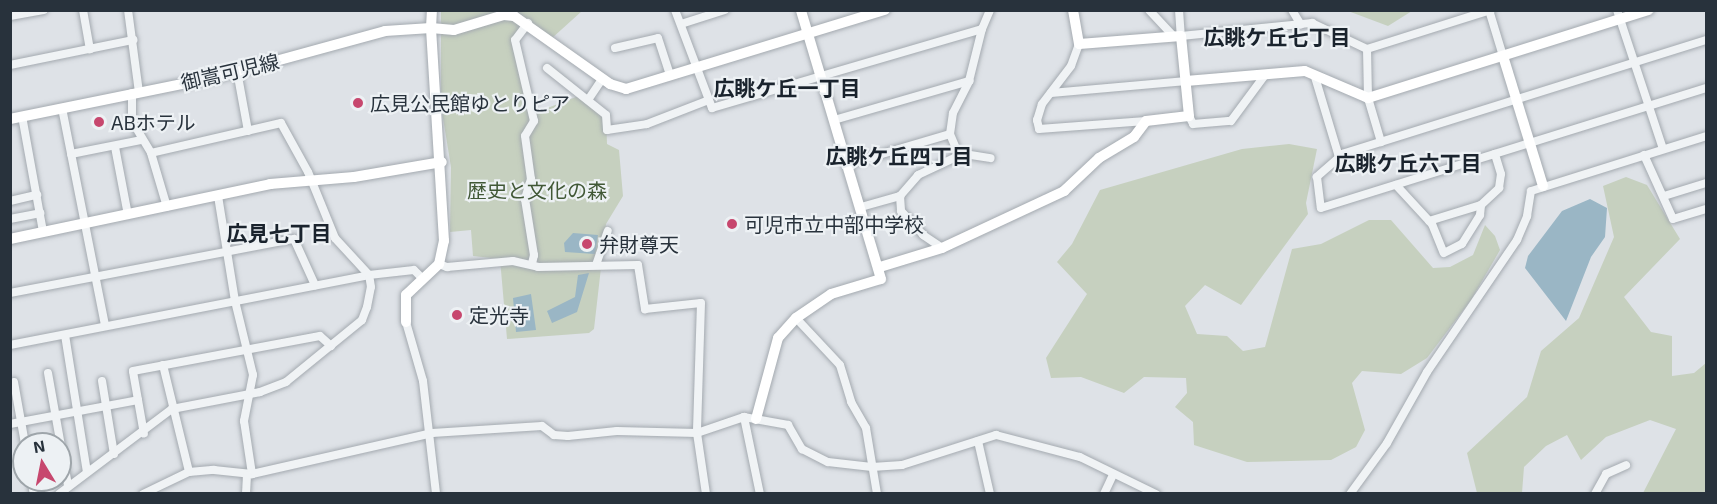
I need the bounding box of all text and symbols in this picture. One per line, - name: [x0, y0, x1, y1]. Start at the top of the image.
- district label: 広眺ケ丘七丁目: [1204, 24, 1350, 50]
- street label: 御嵩可児線: [179, 49, 281, 95]
- district label: 広眺ケ丘一丁目: [714, 75, 860, 101]
- place label: 広見公民館ゆとりピア: [370, 91, 570, 115]
- marker: 広見公民館ゆとりピア: [351, 96, 365, 110]
- place label: ABホテル: [111, 110, 196, 134]
- marker: ABホテル: [92, 115, 106, 129]
- district label: 広眺ケ丘四丁目: [826, 143, 972, 169]
- district label: 広眺ケ丘六丁目: [1335, 150, 1481, 176]
- park label: 歴史と文化の森: [467, 178, 607, 202]
- place label: 可児市立中部中学校: [744, 212, 924, 236]
- marker: 可児市立中部中学校: [725, 217, 739, 231]
- district label: 広見七丁目: [227, 220, 331, 246]
- place label: 弁財尊天: [599, 232, 679, 256]
- marker: 弁財尊天: [580, 237, 594, 251]
- place label: 定光寺: [469, 303, 529, 327]
- marker: 定光寺: [450, 308, 464, 322]
- north arrow: [12, 432, 72, 492]
- text: N: [32, 435, 46, 456]

